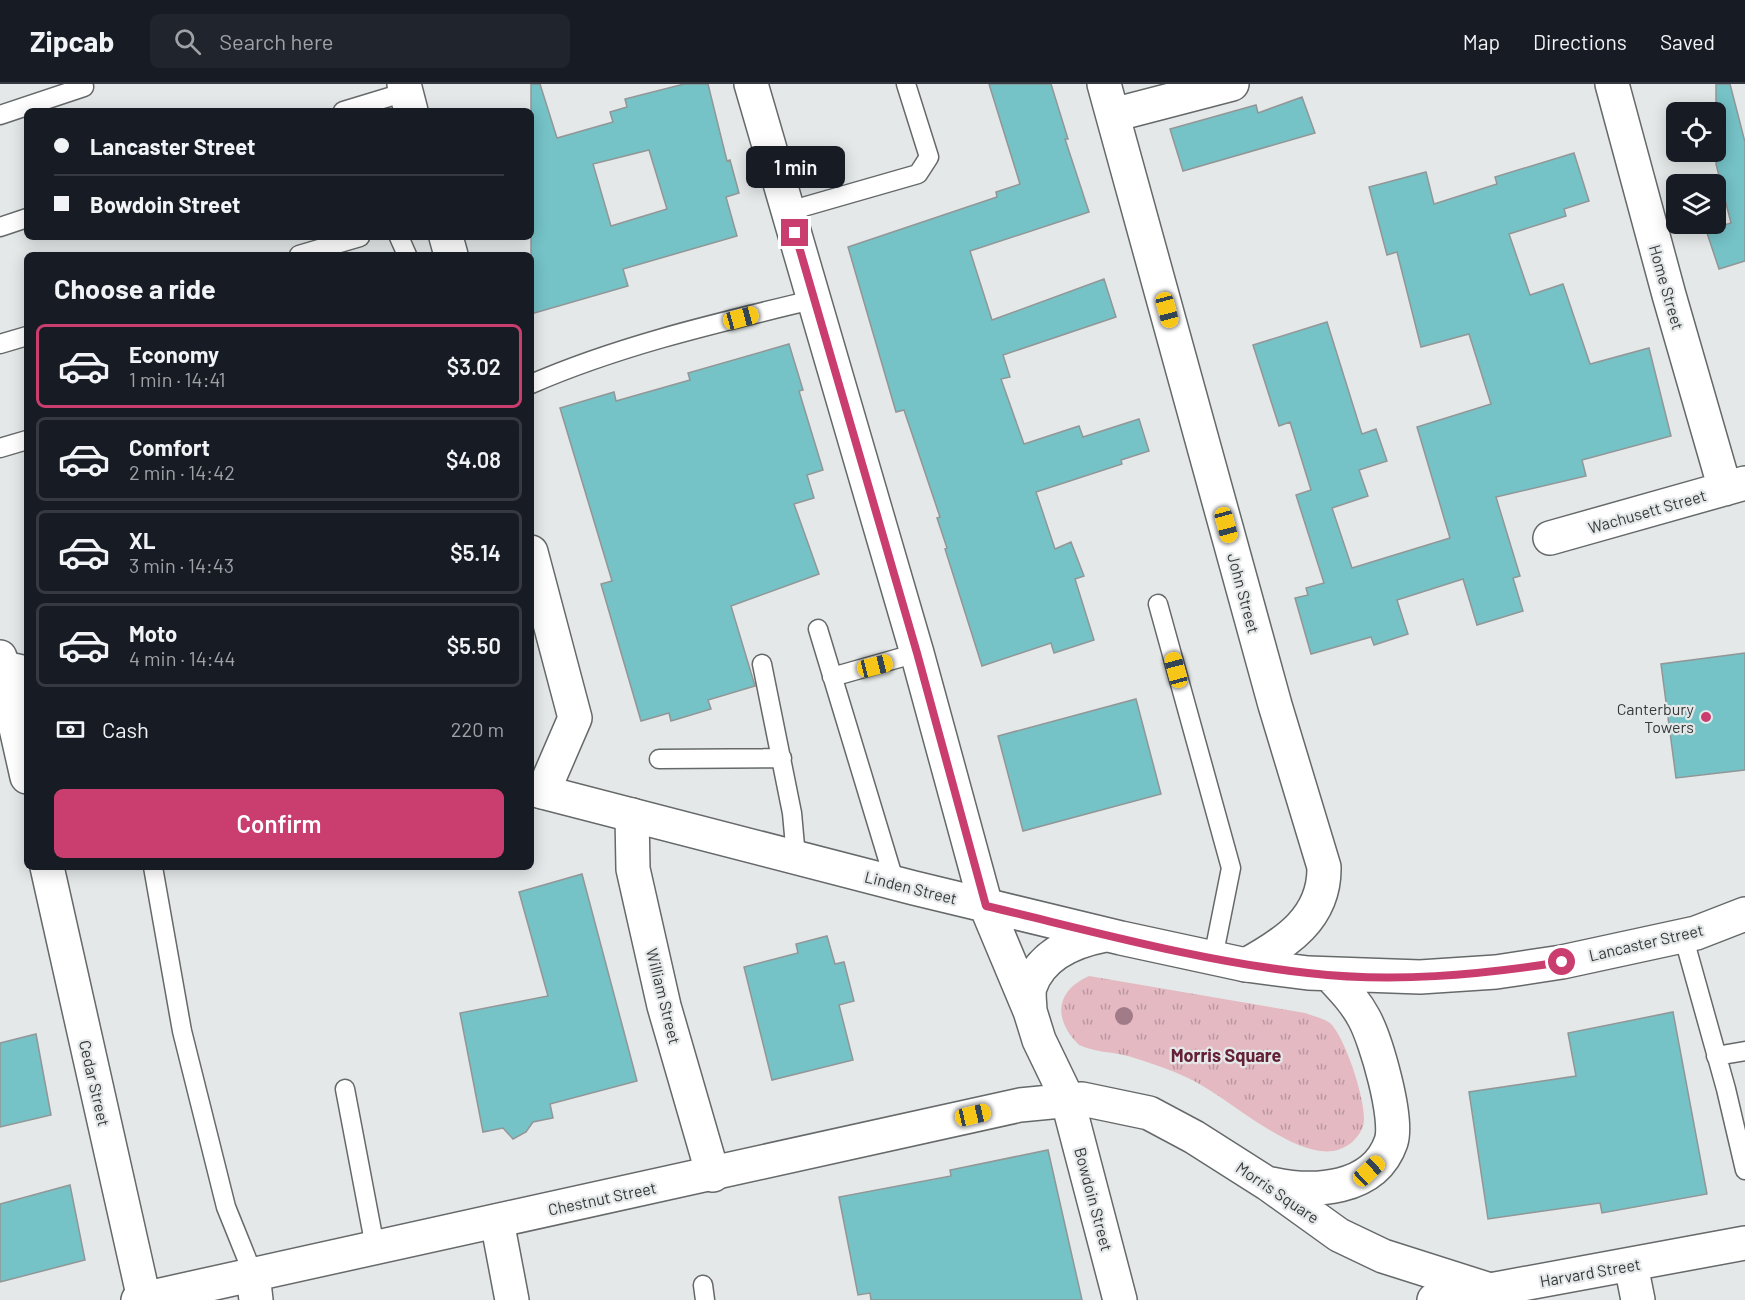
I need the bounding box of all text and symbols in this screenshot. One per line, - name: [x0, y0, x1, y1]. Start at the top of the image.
- search box: [150, 14, 570, 68]
- text: Zipcab: [30, 24, 114, 58]
- icon: search: [171, 25, 204, 58]
- text: Search here: [219, 28, 334, 54]
- text: Map: [1463, 29, 1500, 54]
- text: Directions: [1533, 29, 1627, 54]
- text: Saved: [1660, 29, 1715, 54]
- map controls: [1666, 102, 1726, 234]
- button: locate: [1666, 102, 1726, 162]
- text: Lancaster Street: [90, 133, 255, 159]
- callout: 1 min: [746, 146, 844, 188]
- text: 1 min: [774, 155, 817, 179]
- button: layers: [1666, 174, 1726, 234]
- text: Bowdoin Street: [90, 191, 240, 217]
- route end: [781, 219, 808, 246]
- street label: Home Street: [1646, 242, 1688, 332]
- text: Choose a ride: [54, 272, 216, 304]
- car: [1154, 290, 1180, 330]
- car: [721, 305, 761, 331]
- icon: car: [57, 339, 111, 393]
- text: Economy: [129, 341, 219, 367]
- text: $3.02: [447, 353, 501, 379]
- text: 1 min · 14:41: [129, 367, 226, 391]
- icon: car: [57, 432, 111, 486]
- text: Comfort: [129, 434, 210, 460]
- text: $4.08: [446, 446, 501, 472]
- text: 2 min · 14:42: [129, 460, 235, 484]
- street label: Wachusett Street: [1586, 485, 1708, 537]
- car: [1213, 505, 1239, 545]
- icon: car: [57, 525, 111, 579]
- text: XL: [129, 527, 155, 553]
- text: $5.14: [450, 539, 501, 565]
- street label: John Street: [1224, 551, 1264, 635]
- text: 3 min · 14:43: [129, 553, 234, 577]
- icon: car: [57, 618, 111, 672]
- text: Moto: [129, 620, 177, 646]
- text: $5.50: [447, 632, 501, 658]
- text: 4 min · 14:44: [129, 646, 235, 670]
- car: [1163, 650, 1189, 690]
- car: [855, 653, 895, 679]
- place label: Canterbury Towers: [1617, 699, 1695, 736]
- marker: Canterbury Towers: [1699, 710, 1713, 724]
- icon: cash: [54, 713, 87, 746]
- text: Cash: [102, 716, 149, 742]
- text: 220 m: [451, 717, 504, 741]
- button: Confirm: [54, 789, 504, 858]
- street label: Linden Street: [863, 866, 959, 908]
- street label: Lancaster Street: [1587, 920, 1705, 964]
- street label: William Street: [643, 946, 685, 1046]
- route start: [1548, 948, 1575, 975]
- street label: Cedar Street: [76, 1038, 114, 1128]
- district label: Morris Square: [1171, 1044, 1281, 1066]
- car: [953, 1102, 993, 1128]
- street label: Bowdoin Street: [1071, 1145, 1117, 1253]
- car: [1350, 1152, 1388, 1190]
- street label: Morris Square: [1233, 1157, 1323, 1227]
- street label: Chestnut Street: [546, 1177, 658, 1219]
- street label: Harvard Street: [1538, 1254, 1642, 1290]

